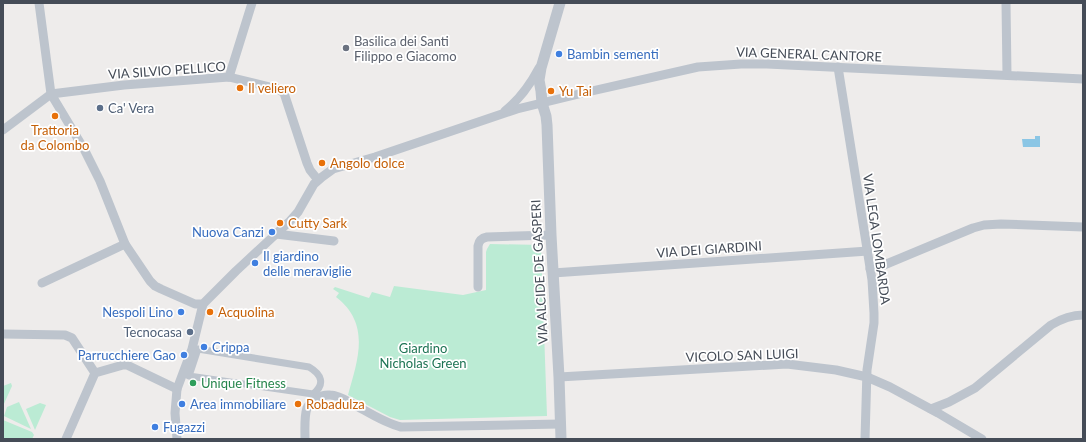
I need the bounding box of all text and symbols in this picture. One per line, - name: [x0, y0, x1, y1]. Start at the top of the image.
- place label: Basilica dei Santi Filippo e Giacomo: [354, 33, 457, 64]
- marker: Basilica dei Santi Filippo e Giacomo: [341, 43, 351, 53]
- street label: VIA GENERAL CANTORE: [736, 43, 882, 65]
- place label: Bambin sementi: [567, 46, 659, 62]
- marker: Bambin sementi: [554, 49, 564, 59]
- street label: VIA SILVIO PELLICO: [108, 58, 226, 82]
- place label: Il veliero: [248, 80, 296, 96]
- marker: Il veliero: [235, 83, 245, 93]
- place label: Yu Tai: [559, 83, 592, 99]
- marker: Yu Tai: [546, 86, 556, 96]
- place label: Ca' Vera: [108, 100, 154, 116]
- marker: Ca' Vera: [95, 103, 105, 113]
- marker: Trattoria da Colombo: [50, 111, 60, 121]
- place label: Trattoria da Colombo: [21, 122, 89, 153]
- place label: Angolo dolce: [330, 155, 405, 171]
- marker: Angolo dolce: [317, 158, 327, 168]
- street label: VIA LEGA LOMBARDA: [860, 173, 894, 305]
- street label: VIA ALCIDE DE GASPERI: [527, 199, 551, 345]
- place label: Cutty Sark: [288, 215, 348, 231]
- marker: Cutty Sark: [275, 218, 285, 228]
- place label: Nuova Canzi: [192, 224, 264, 240]
- marker: Nuova Canzi: [267, 227, 277, 237]
- street label: VIA DEI GIARDINI: [656, 237, 762, 261]
- place label: Il giardino delle meraviglie: [263, 248, 352, 279]
- marker: Il giardino delle meraviglie: [250, 258, 260, 268]
- place label: Nespoli Lino: [102, 304, 173, 320]
- place label: Acquolina: [218, 304, 275, 320]
- marker: Nespoli Lino: [176, 307, 186, 317]
- marker: Acquolina: [205, 307, 215, 317]
- place label: Tecnocasa: [123, 324, 182, 340]
- marker: Tecnocasa: [185, 327, 195, 337]
- place label: Crippa: [212, 339, 250, 355]
- park label: Giardino Nicholas Green: [379, 340, 467, 371]
- marker: Crippa: [199, 342, 209, 352]
- street label: VICOLO SAN LUIGI: [685, 345, 799, 365]
- place label: Parrucchiere Gao: [78, 347, 176, 363]
- marker: Parrucchiere Gao: [179, 350, 189, 360]
- place label: Unique Fitness: [201, 375, 286, 391]
- marker: Unique Fitness: [188, 378, 198, 388]
- place label: Area immobiliare: [190, 396, 286, 412]
- place label: Robadulza: [306, 396, 365, 412]
- marker: Area immobiliare: [177, 399, 187, 409]
- marker: Robadulza: [293, 399, 303, 409]
- place label: Fugazzi: [163, 419, 205, 435]
- marker: Fugazzi: [150, 422, 160, 432]

